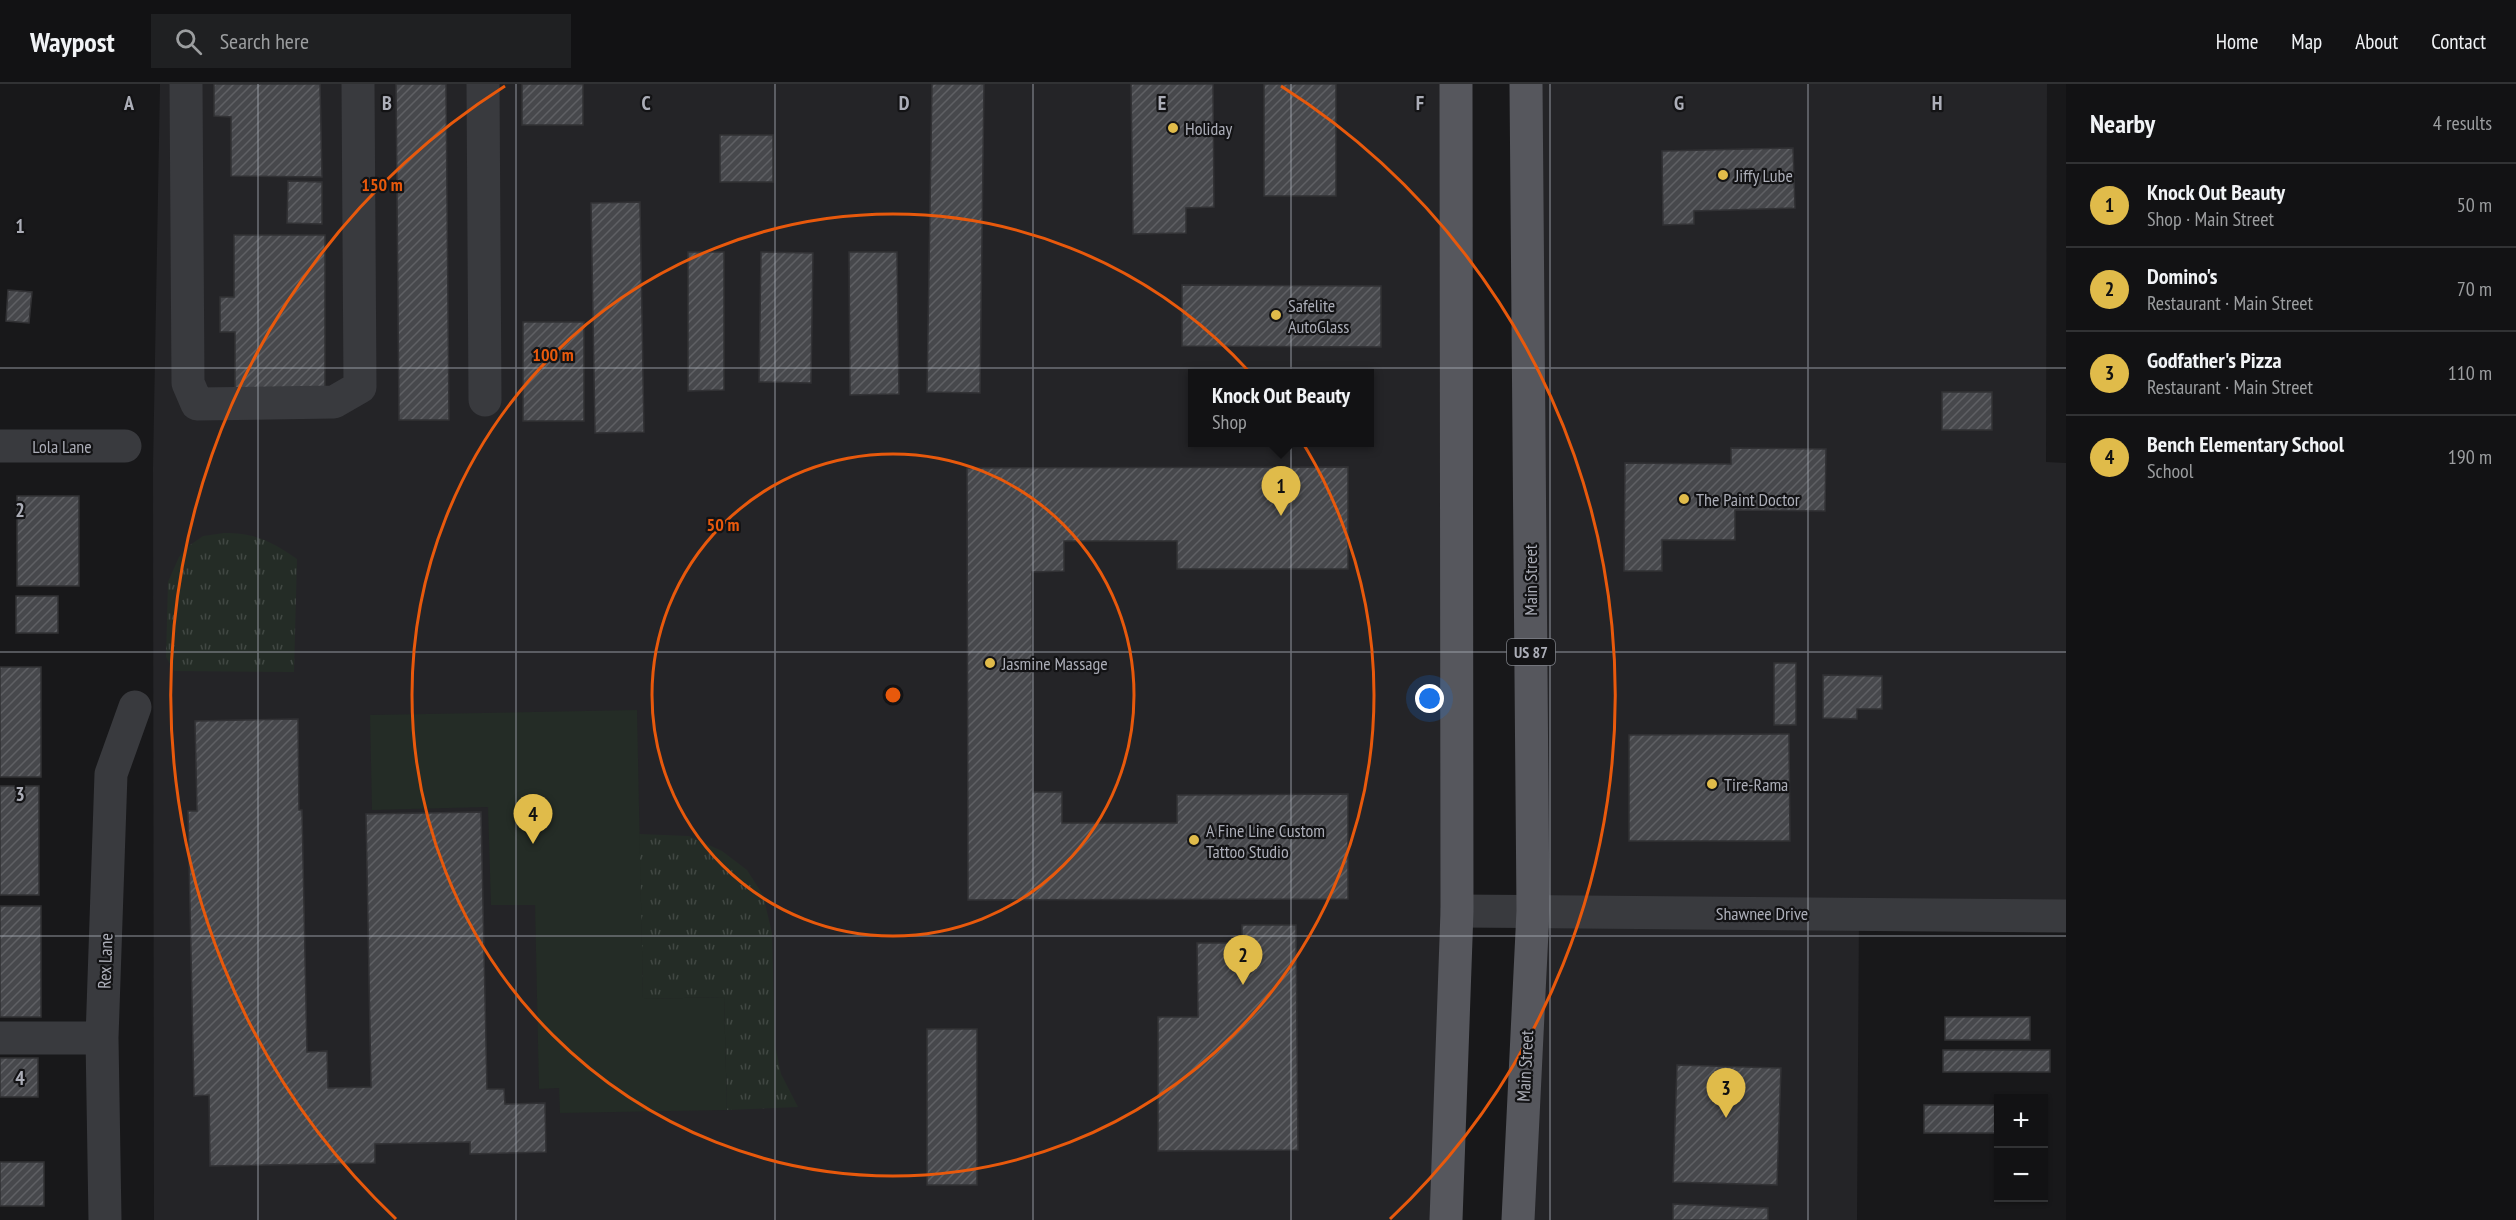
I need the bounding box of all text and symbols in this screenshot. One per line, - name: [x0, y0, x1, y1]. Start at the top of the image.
- search box: [151, 14, 571, 68]
- text: Waypost: [30, 23, 115, 60]
- icon: search: [172, 25, 205, 58]
- text: Search here: [220, 27, 309, 55]
- text: Home: [2216, 28, 2258, 55]
- text: Map: [2291, 28, 2322, 55]
- text: About: [2355, 28, 2398, 55]
- text: Contact: [2431, 28, 2486, 55]
- text: A: [123, 90, 135, 116]
- text: B: [382, 90, 392, 116]
- text: C: [641, 90, 651, 116]
- text: D: [899, 90, 910, 116]
- text: E: [1158, 90, 1166, 116]
- text: F: [1416, 90, 1424, 116]
- text: G: [1674, 90, 1684, 116]
- text: H: [1932, 90, 1942, 116]
- text: Nearby: [2090, 107, 2155, 140]
- text: 4 results: [2433, 110, 2492, 136]
- place label: Holiday: [1185, 117, 1233, 140]
- marker: Holiday: [1166, 121, 1180, 135]
- place label: Jiffy Lube: [1734, 164, 1793, 187]
- marker: Jiffy Lube: [1716, 168, 1730, 182]
- text: 150 m: [361, 173, 403, 196]
- text: Knock Out Beauty: [2147, 178, 2285, 206]
- text: 1: [2105, 192, 2114, 218]
- text: 50 m: [2457, 192, 2492, 218]
- text: Shop · Main Street: [2147, 206, 2274, 232]
- text: 1: [15, 213, 25, 239]
- text: Domino's: [2147, 262, 2217, 290]
- text: 2: [2105, 276, 2114, 302]
- text: 70 m: [2457, 276, 2492, 302]
- text: Restaurant · Main Street: [2147, 290, 2313, 316]
- place label: Safelite AutoGlass: [1288, 294, 1349, 338]
- marker: Safelite AutoGlass: [1269, 308, 1283, 322]
- text: 100 m: [532, 343, 574, 366]
- text: Godfather's Pizza: [2147, 346, 2282, 374]
- text: 3: [2105, 360, 2114, 386]
- text: 110 m: [2448, 360, 2492, 386]
- popup: [1188, 369, 1374, 447]
- text: Restaurant · Main Street: [2147, 374, 2313, 400]
- text: Knock Out Beauty: [1212, 381, 1350, 409]
- text: Shop: [1212, 409, 1247, 435]
- text: Bench Elementary School: [2147, 430, 2344, 458]
- street label: Lola Lane: [32, 435, 92, 458]
- text: 4: [2105, 444, 2114, 470]
- text: 190 m: [2448, 444, 2492, 470]
- text: School: [2147, 458, 2193, 484]
- pin: 1: [1262, 466, 1300, 516]
- place label: The Paint Doctor: [1696, 488, 1800, 511]
- marker: The Paint Doctor: [1677, 492, 1691, 506]
- text: 2: [15, 497, 25, 523]
- text: 50 m: [707, 513, 739, 536]
- street label: Main Street: [1519, 544, 1542, 616]
- road number: US 87: [1507, 639, 1555, 665]
- place label: Jasmine Massage: [1001, 652, 1108, 675]
- marker: Jasmine Massage: [983, 656, 997, 670]
- your location: [1415, 684, 1444, 713]
- centre of rings: [883, 685, 903, 705]
- place label: Tire-Rama: [1724, 773, 1788, 796]
- marker: Tire-Rama: [1705, 777, 1719, 791]
- text: 3: [15, 781, 25, 807]
- pin: 4: [514, 794, 552, 844]
- place label: A Fine Line Custom Tattoo Studio: [1206, 819, 1325, 863]
- marker: A Fine Line Custom Tattoo Studio: [1187, 833, 1201, 847]
- street label: Shawnee Drive: [1716, 902, 1808, 925]
- street label: Rex Lane: [93, 933, 117, 989]
- pin: 2: [1224, 936, 1262, 985]
- street label: Main Street: [1512, 1030, 1538, 1102]
- text: 4: [15, 1065, 25, 1091]
- pin: 3: [1706, 1068, 1746, 1118]
- map controls: [1994, 1094, 2048, 1202]
- button: +: [1994, 1094, 2048, 1148]
- button: −: [1994, 1148, 2048, 1202]

